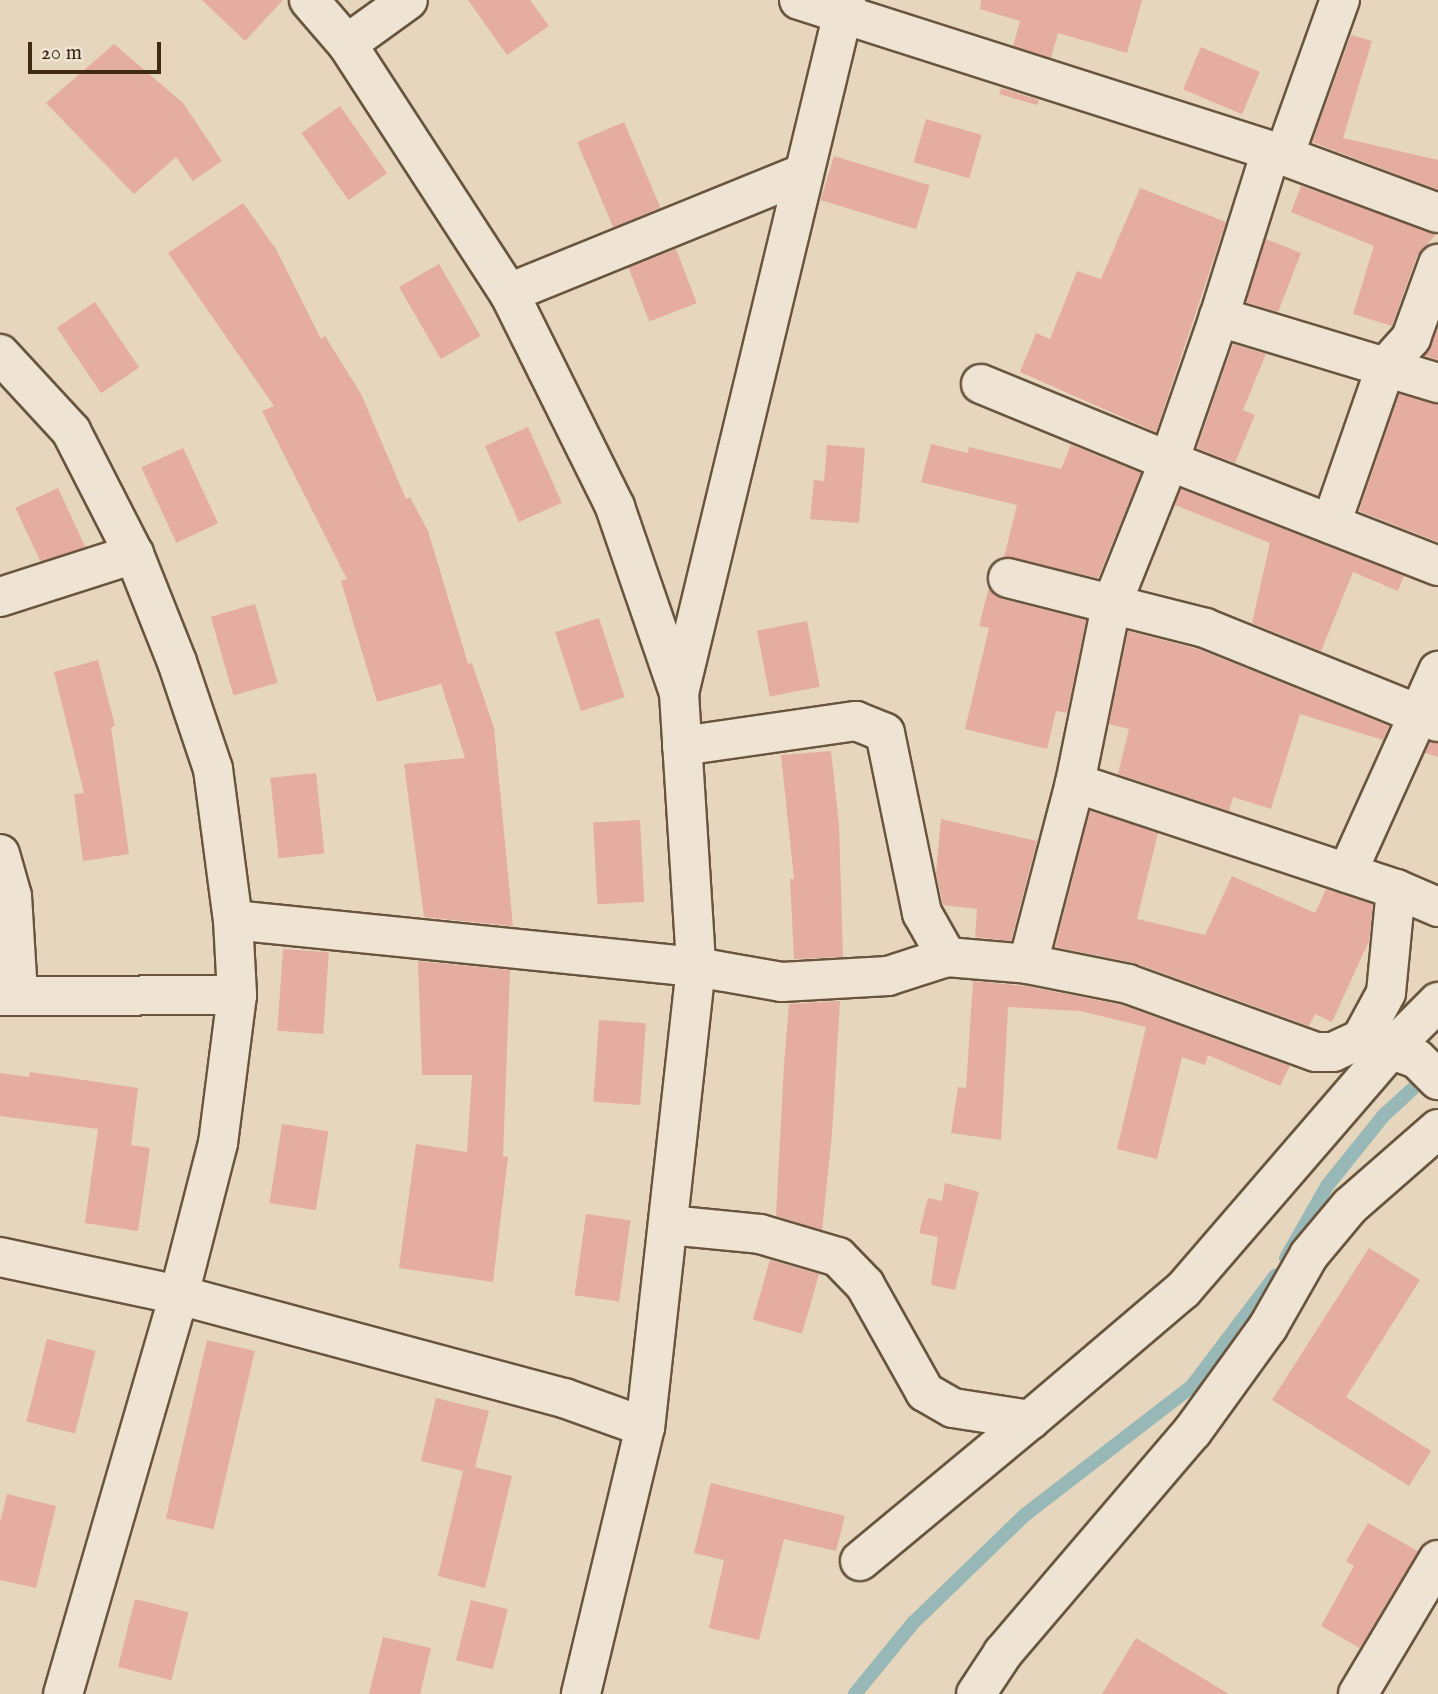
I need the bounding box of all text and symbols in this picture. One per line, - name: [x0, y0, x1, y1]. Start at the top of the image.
- scale bar: [32, 28, 164, 72]
- text: 20 m: [41, 40, 82, 67]

